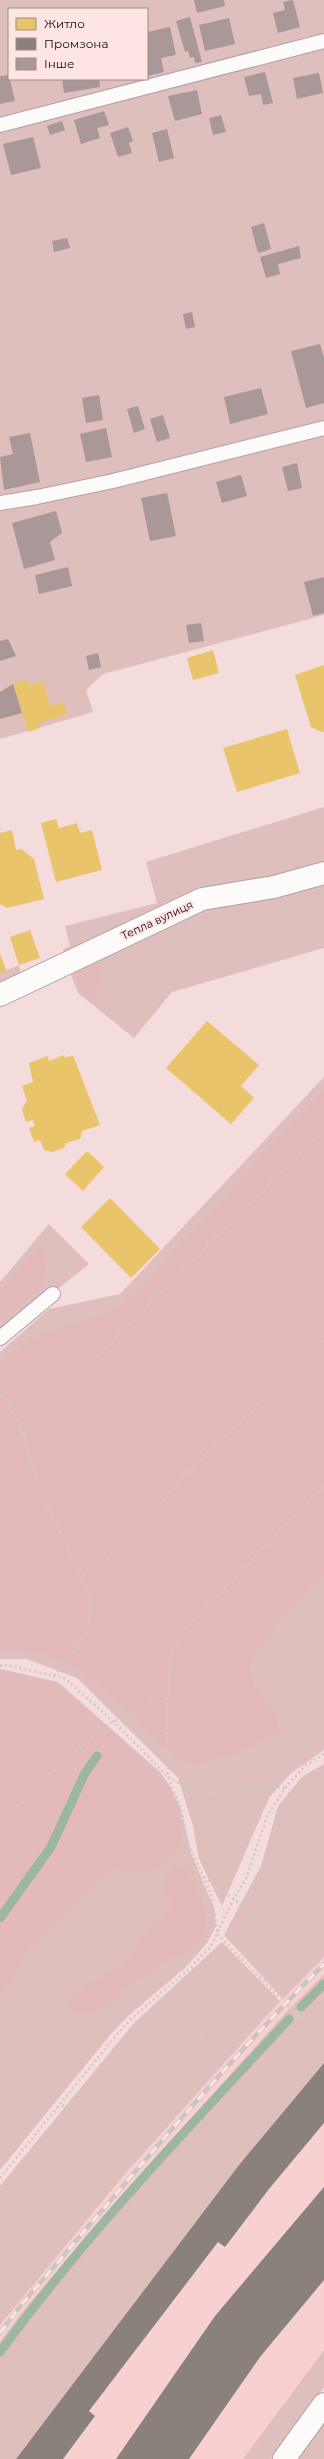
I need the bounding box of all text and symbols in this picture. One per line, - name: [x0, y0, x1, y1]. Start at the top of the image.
- legend: [8, 8, 148, 80]
- text: Житло: [44, 16, 85, 31]
- text: Промзона: [44, 36, 108, 51]
- text: Інше: [44, 56, 74, 71]
- street label: Тепла вулиця: [119, 897, 195, 943]

